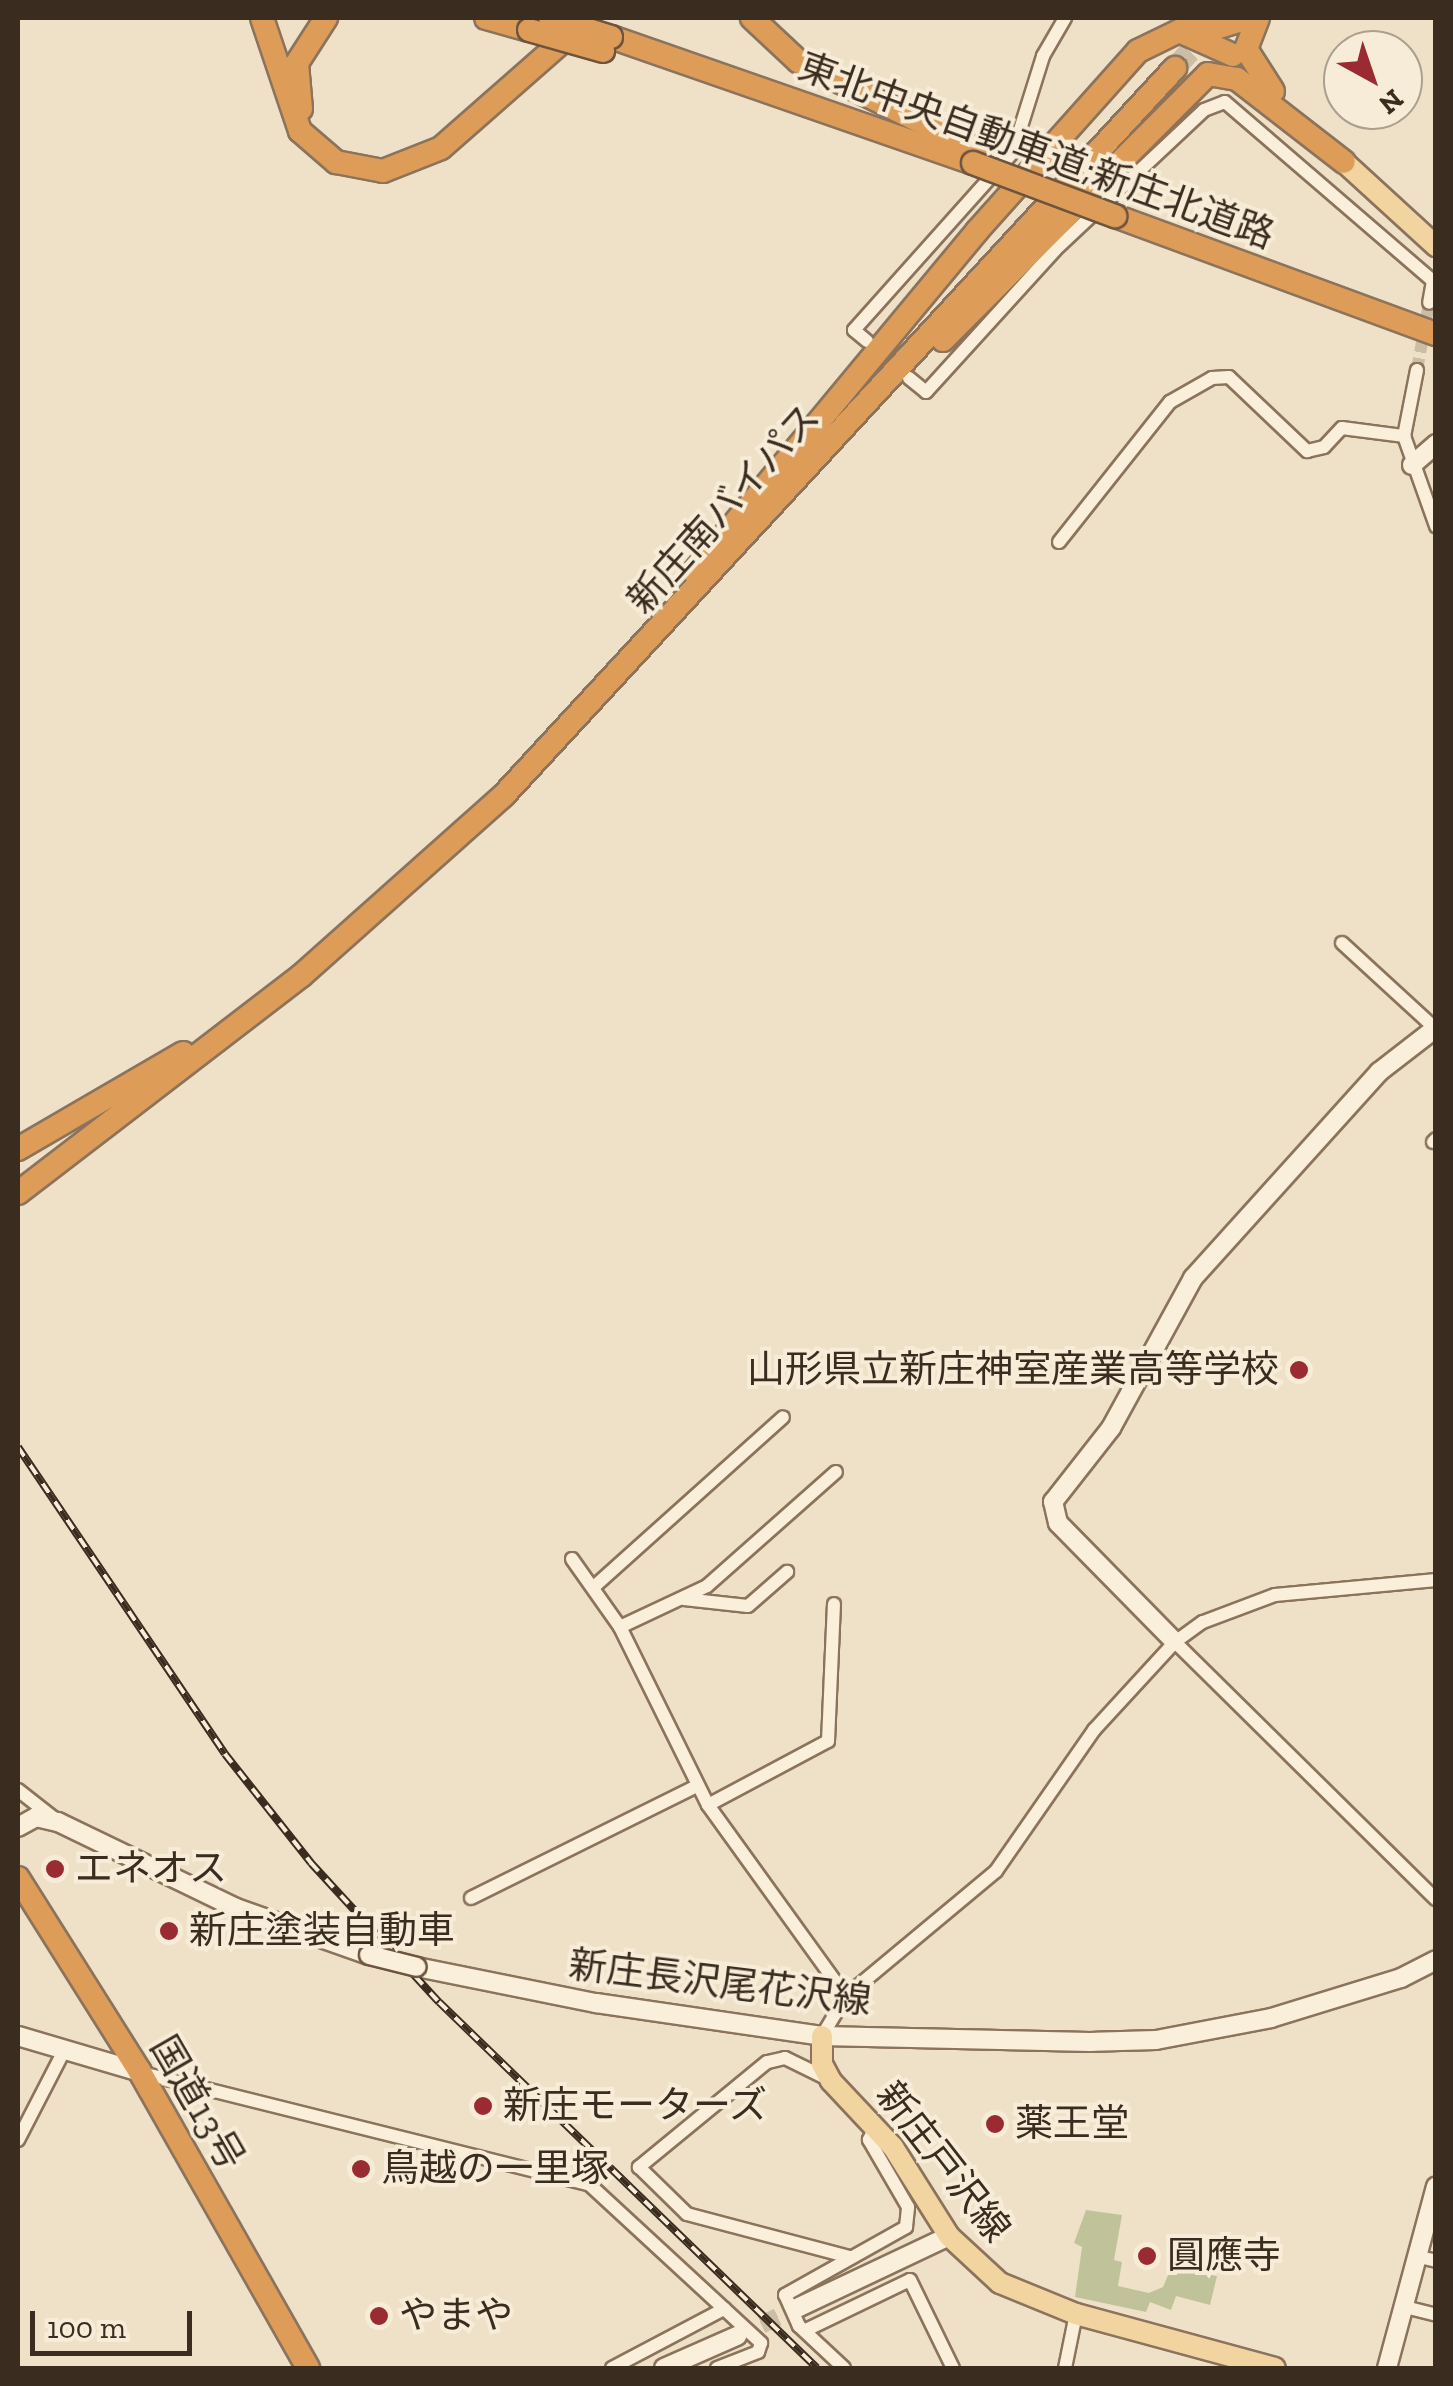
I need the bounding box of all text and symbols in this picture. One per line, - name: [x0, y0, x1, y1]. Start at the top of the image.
- north arrow: [1323, 30, 1423, 130]
- street label: 東北中央自動車道;新庄北道路: [792, 44, 1280, 258]
- text: N: [1373, 82, 1410, 121]
- street label: 新庄南バイパス: [618, 395, 830, 623]
- place label: 山形県立新庄神室産業高等学校: [747, 1347, 1279, 1393]
- marker: 山形県立新庄神室産業高等学校: [1288, 1359, 1310, 1381]
- place label: エネオス: [75, 1846, 227, 1892]
- marker: エネオス: [44, 1858, 66, 1880]
- place label: 新庄塗装自動車: [189, 1908, 455, 1954]
- marker: 新庄塗装自動車: [158, 1920, 180, 1942]
- street label: 新庄長沢尾花沢線: [566, 1942, 874, 2024]
- street label: 国道13号: [140, 2028, 254, 2178]
- street label: 新庄戸沢線: [867, 2073, 1019, 2251]
- place label: 新庄モーターズ: [503, 2083, 769, 2129]
- marker: 新庄モーターズ: [472, 2095, 494, 2117]
- place label: 薬王堂: [1015, 2101, 1129, 2147]
- marker: 薬王堂: [984, 2113, 1006, 2135]
- place label: 鳥越の一里塚: [381, 2146, 609, 2192]
- marker: 鳥越の一里塚: [350, 2158, 372, 2180]
- place label: 圓應寺: [1167, 2233, 1281, 2279]
- marker: 圓應寺: [1136, 2245, 1158, 2267]
- scale bar: [35, 2291, 198, 2353]
- place label: やまや: [399, 2293, 513, 2339]
- marker: やまや: [368, 2305, 390, 2327]
- text: 100 m: [47, 2310, 126, 2346]

